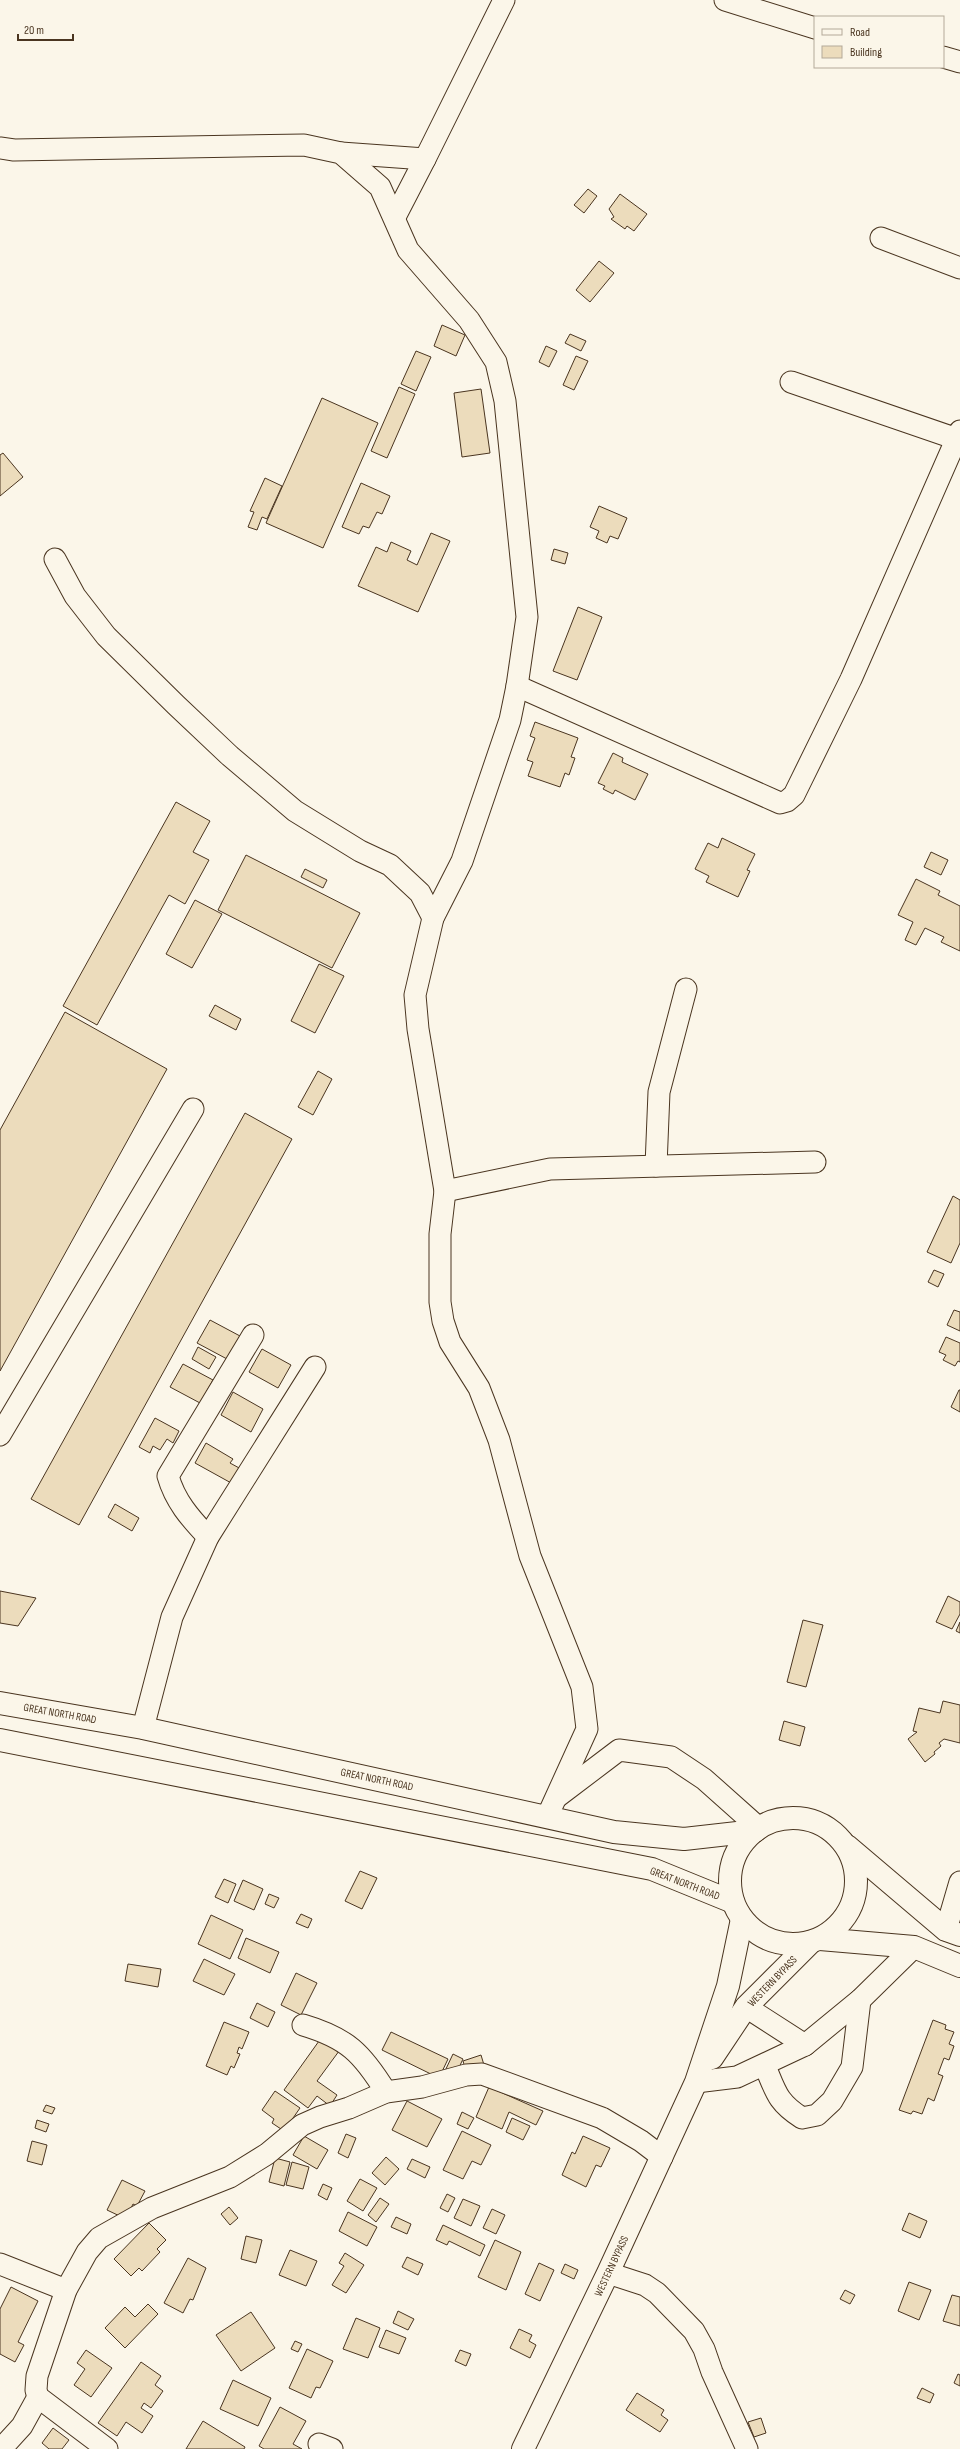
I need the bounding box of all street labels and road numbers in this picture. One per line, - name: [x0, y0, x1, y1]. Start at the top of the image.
- street label: GREAT NORTH ROAD: [22, 1701, 97, 1726]
- street label: GREAT NORTH ROAD: [339, 1765, 414, 1794]
- street label: GREAT NORTH ROAD: [648, 1864, 722, 1903]
- street label: WESTERN BYPASS: [745, 1953, 800, 2009]
- street label: WESTERN BYPASS: [592, 2234, 631, 2299]

